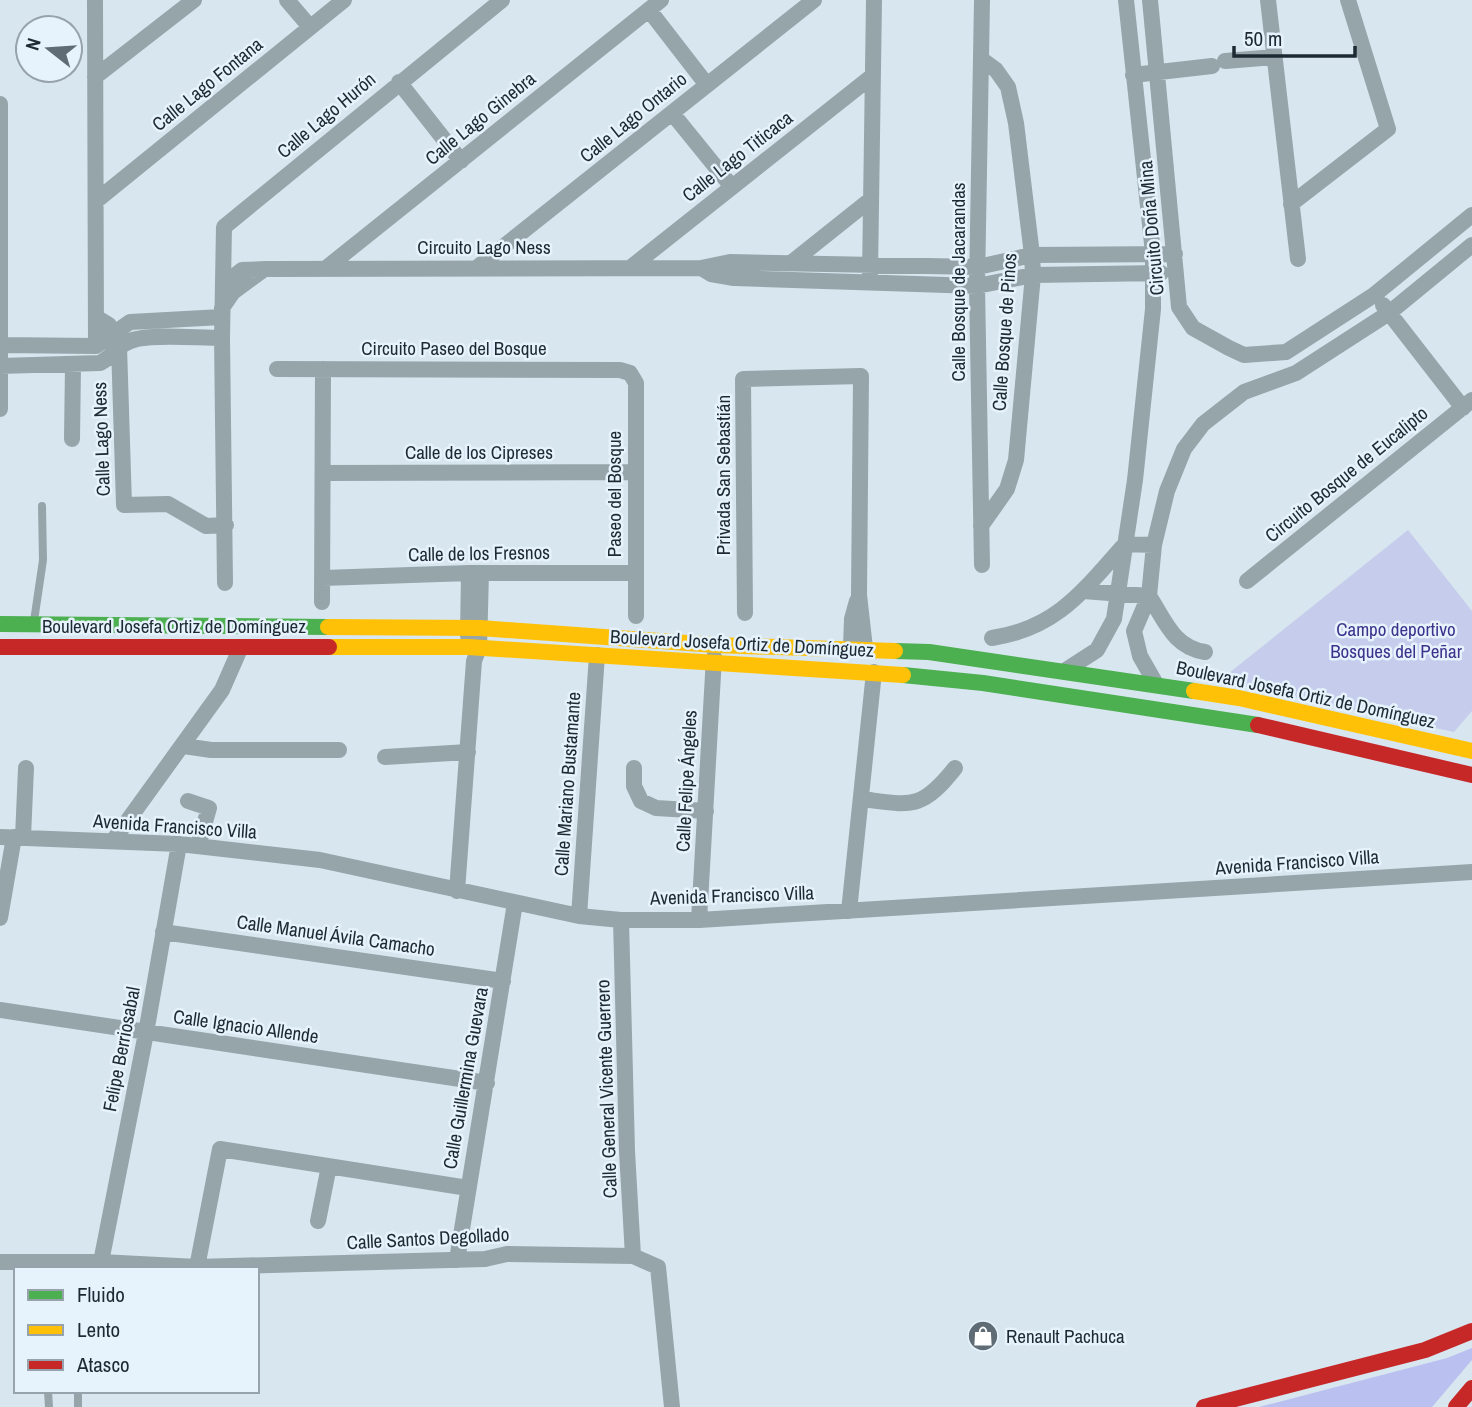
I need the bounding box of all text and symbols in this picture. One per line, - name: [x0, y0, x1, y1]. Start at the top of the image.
- north arrow: [14, 14, 84, 84]
- scale bar: [1234, 14, 1355, 58]
- text: 50 m: [1244, 24, 1282, 53]
- street label: Calle Lago Fontana: [146, 31, 268, 137]
- text: N: [19, 35, 47, 53]
- street label: Calle Lago Ginebra: [419, 65, 541, 171]
- street label: Calle Lago Hurón: [271, 66, 381, 164]
- street label: Calle Lago Ontario: [574, 66, 692, 168]
- street label: Calle Lago Titicaca: [676, 104, 798, 207]
- street label: Circuito Doña Mina: [1132, 159, 1170, 296]
- street label: Calle Bosque de Jacarandas: [945, 182, 971, 382]
- street label: Circuito Lago Ness: [417, 234, 551, 260]
- street label: Calle Bosque de Pinos: [986, 252, 1023, 412]
- street label: Circuito Paseo del Bosque: [361, 335, 547, 361]
- street label: Calle Lago Ness: [86, 381, 116, 497]
- street label: Privada San Sebastián: [710, 395, 736, 555]
- street label: Circuito Bosque de Eucalipto: [1259, 400, 1433, 548]
- street label: Paseo del Bosque: [601, 431, 627, 557]
- street label: Calle de los Cipreses: [405, 439, 553, 465]
- street label: Calle de los Fresnos: [408, 539, 550, 567]
- street label: Boulevard Josefa Ortiz de Domínguez: [42, 613, 306, 639]
- park label: Campo deportivo Bosques del Peñar: [1330, 616, 1463, 664]
- street label: Boulevard Josefa Ortiz de Domínguez: [609, 623, 875, 663]
- street label: Boulevard Josefa Ortiz de Domínguez: [1174, 654, 1438, 734]
- street label: Calle Mariano Bustamante: [548, 691, 586, 877]
- street label: Calle Felipe Ángeles: [669, 709, 703, 853]
- street label: Avenida Francisco Villa: [91, 807, 258, 845]
- street label: Avenida Francisco Villa: [1213, 843, 1380, 881]
- street label: Avenida Francisco Villa: [649, 879, 815, 911]
- street label: Calle Manuel Ávila Camacho: [235, 908, 437, 962]
- street label: Calle General Vicente Guerrero: [589, 979, 623, 1199]
- street label: Felipe Berriosabal: [96, 984, 146, 1114]
- street label: Calle Guillermina Guevara: [436, 985, 494, 1171]
- street label: Calle Ignacio Allende: [172, 1003, 320, 1049]
- street label: Calle Santos Degollado: [346, 1221, 510, 1255]
- legend: [14, 1267, 259, 1393]
- text: Fluido: [77, 1280, 125, 1309]
- text: Lento: [77, 1315, 120, 1344]
- shop icon: Renault Pachuca: [966, 1319, 1000, 1353]
- place label: Renault Pachuca: [1006, 1323, 1125, 1349]
- text: Atasco: [76, 1350, 130, 1379]

